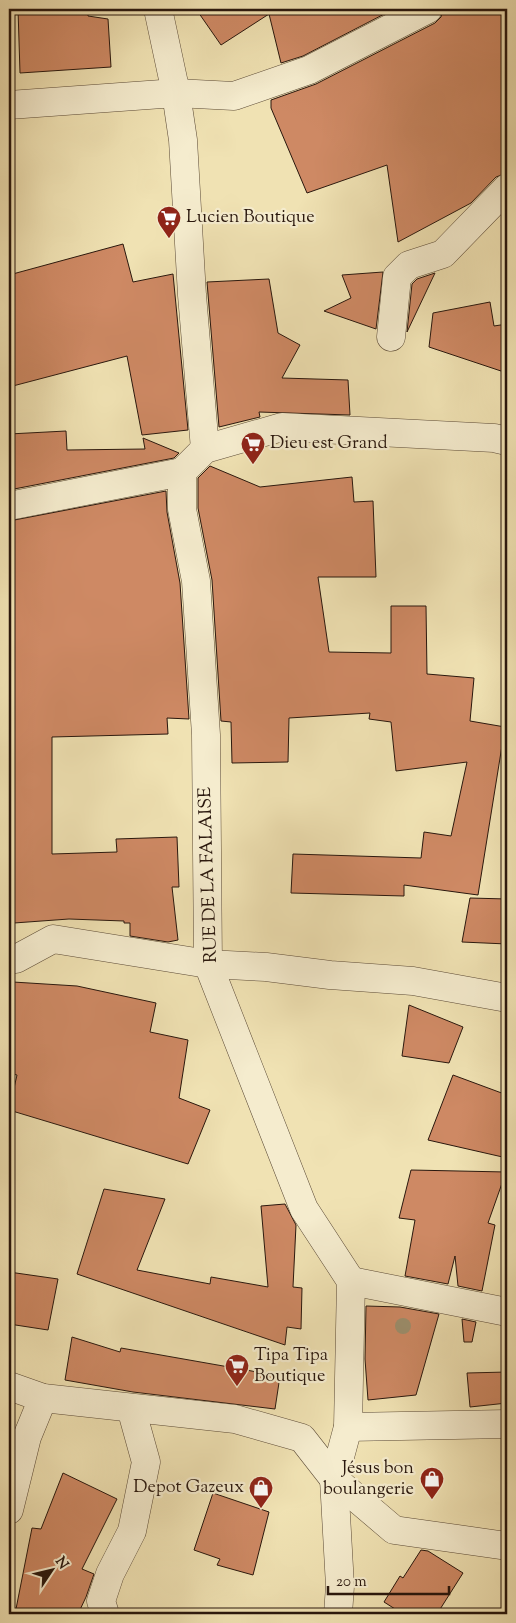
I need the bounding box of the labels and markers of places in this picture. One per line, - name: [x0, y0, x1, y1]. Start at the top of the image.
- supermarket icon: Lucien Boutique: [156, 205, 182, 239]
- place label: Lucien Boutique: [186, 205, 315, 231]
- supermarket icon: Dieu est Grand: [240, 431, 266, 465]
- place label: Dieu est Grand: [270, 431, 388, 457]
- place label: Tipa Tipa Boutique: [254, 1343, 328, 1390]
- supermarket icon: Tipa Tipa Boutique: [224, 1353, 250, 1387]
- place label: Jésus bon boulangerie: [323, 1456, 414, 1503]
- shop icon: Jésus bon boulangerie: [419, 1466, 445, 1500]
- place label: Depot Gazeux: [133, 1475, 244, 1501]
- shop icon: Depot Gazeux: [248, 1475, 274, 1509]

